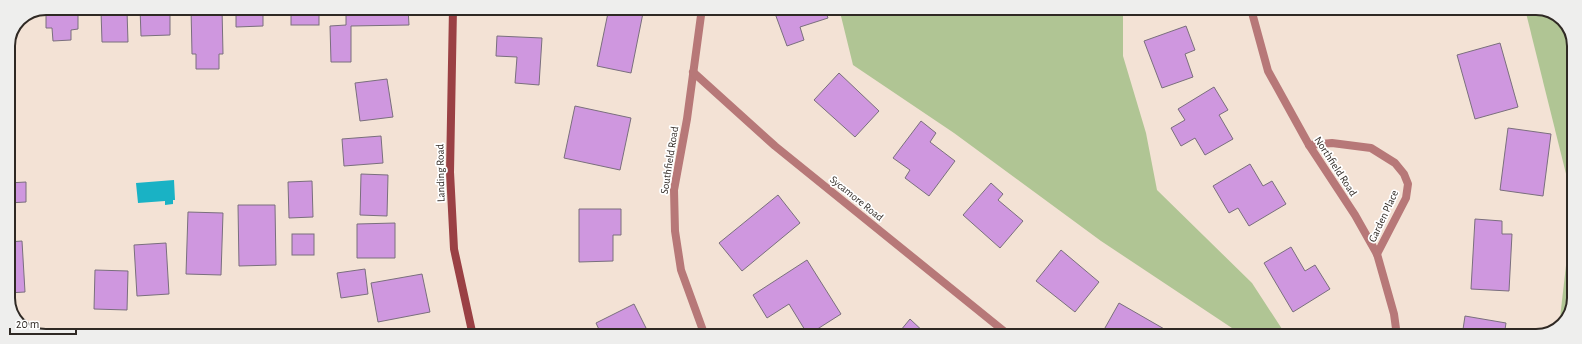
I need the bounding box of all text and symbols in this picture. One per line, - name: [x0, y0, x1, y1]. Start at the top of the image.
- street label: Southfield Road: [659, 125, 680, 195]
- street label: Northfield Road: [1312, 135, 1359, 198]
- street label: Landing Road: [434, 143, 447, 202]
- street label: Sycamore Road: [828, 174, 886, 223]
- street label: Garden Place: [1367, 188, 1400, 244]
- scale bar: [10, 310, 76, 336]
- text: 20 m: [16, 318, 39, 330]

